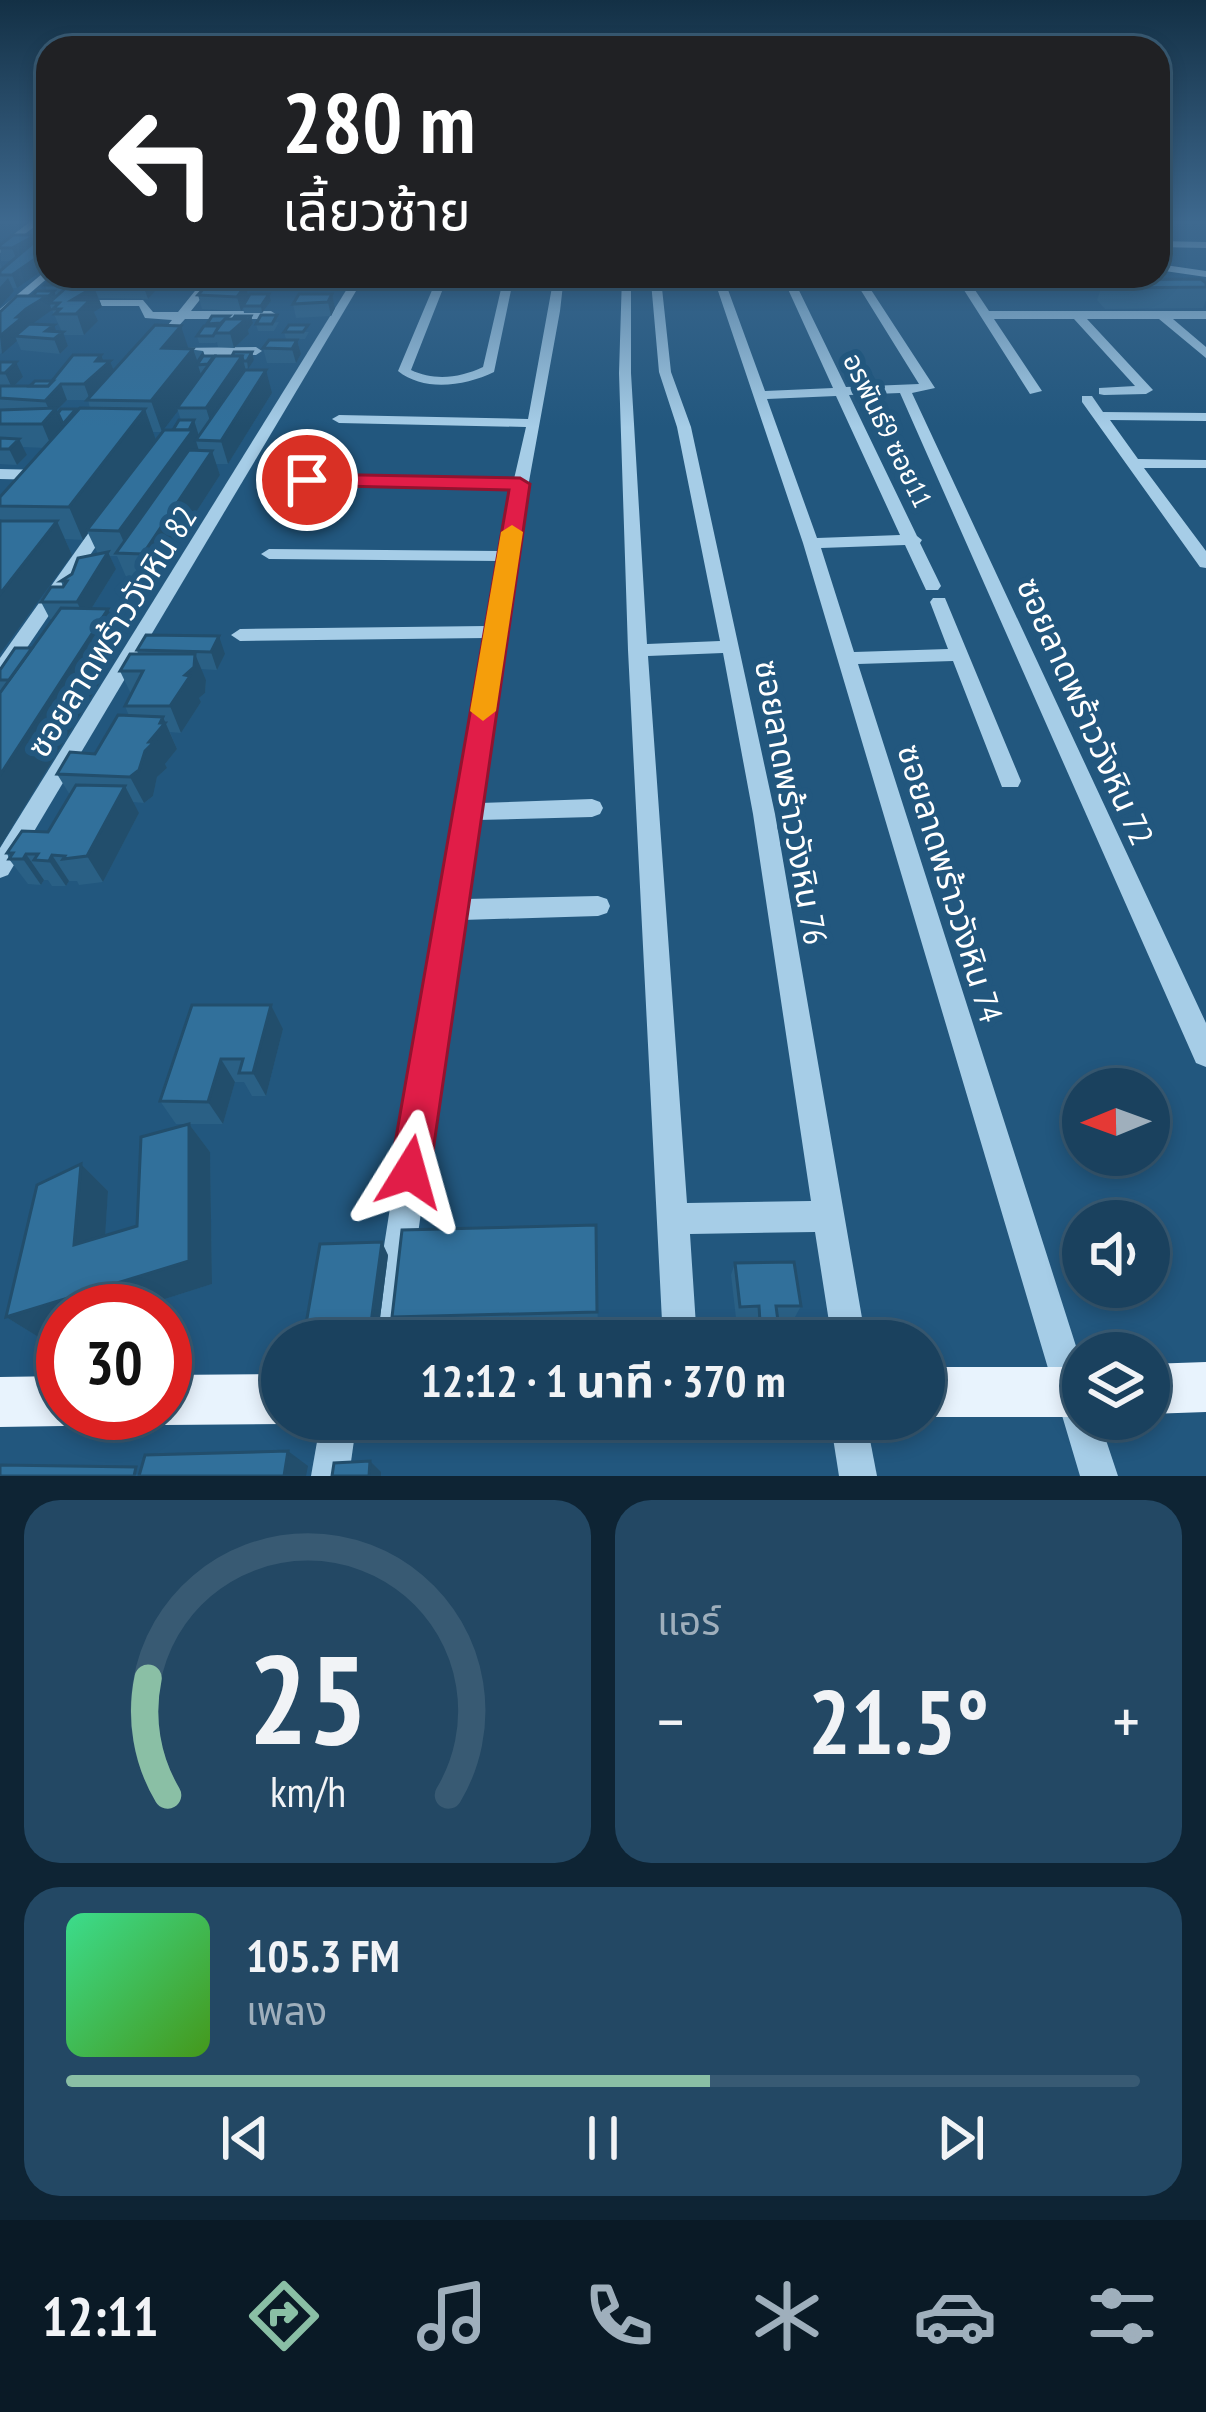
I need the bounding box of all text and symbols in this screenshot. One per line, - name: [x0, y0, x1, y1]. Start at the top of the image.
- text: 280 m: [282, 67, 475, 176]
- icon: left: [84, 84, 240, 240]
- text: เลี้ยวซ้าย: [282, 175, 471, 245]
- street label: อรพันธ์9 ซอย11: [836, 347, 940, 513]
- pin: [256, 429, 358, 531]
- icon: arrive: [274, 447, 340, 513]
- street label: ซอยลาดพร้าววังหิน 82: [16, 497, 206, 765]
- street label: ซอยลาดพร้าววังหิน 72: [1008, 571, 1164, 851]
- street label: ซอยลาดพร้าววังหิน 76: [746, 656, 838, 948]
- street label: ซอยลาดพร้าววังหิน 74: [888, 739, 1014, 1027]
- north arrow: [1062, 1068, 1170, 1176]
- map controls: [1062, 1068, 1170, 1440]
- position arrow: [347, 1109, 473, 1235]
- button: sound: [1062, 1200, 1170, 1308]
- speed limit sign: 30: [36, 1284, 192, 1440]
- button: layers: [1062, 1332, 1170, 1440]
- text: 12:12 · 1 นาที · 370 m: [420, 1351, 786, 1409]
- text: แอร์: [657, 1595, 720, 1646]
- text: 25: [248, 1617, 367, 1778]
- text: 21.5°: [808, 1662, 989, 1779]
- text: −: [657, 1678, 684, 1763]
- text: +: [1113, 1678, 1140, 1763]
- text: km/h: [269, 1762, 346, 1818]
- text: 105.3 FM: [246, 1926, 400, 1984]
- text: เพลง: [246, 1985, 327, 2036]
- icon: previous: [212, 2105, 278, 2171]
- icon: pause: [570, 2105, 636, 2171]
- icon: next: [928, 2105, 994, 2171]
- icon: directions: [242, 2274, 326, 2358]
- icon: music: [410, 2274, 494, 2358]
- icon: phone: [577, 2274, 661, 2358]
- icon: climate: [745, 2274, 829, 2358]
- icon: car: [913, 2274, 997, 2358]
- icon: filters: [1080, 2274, 1164, 2358]
- text: 12:11: [42, 2281, 159, 2351]

